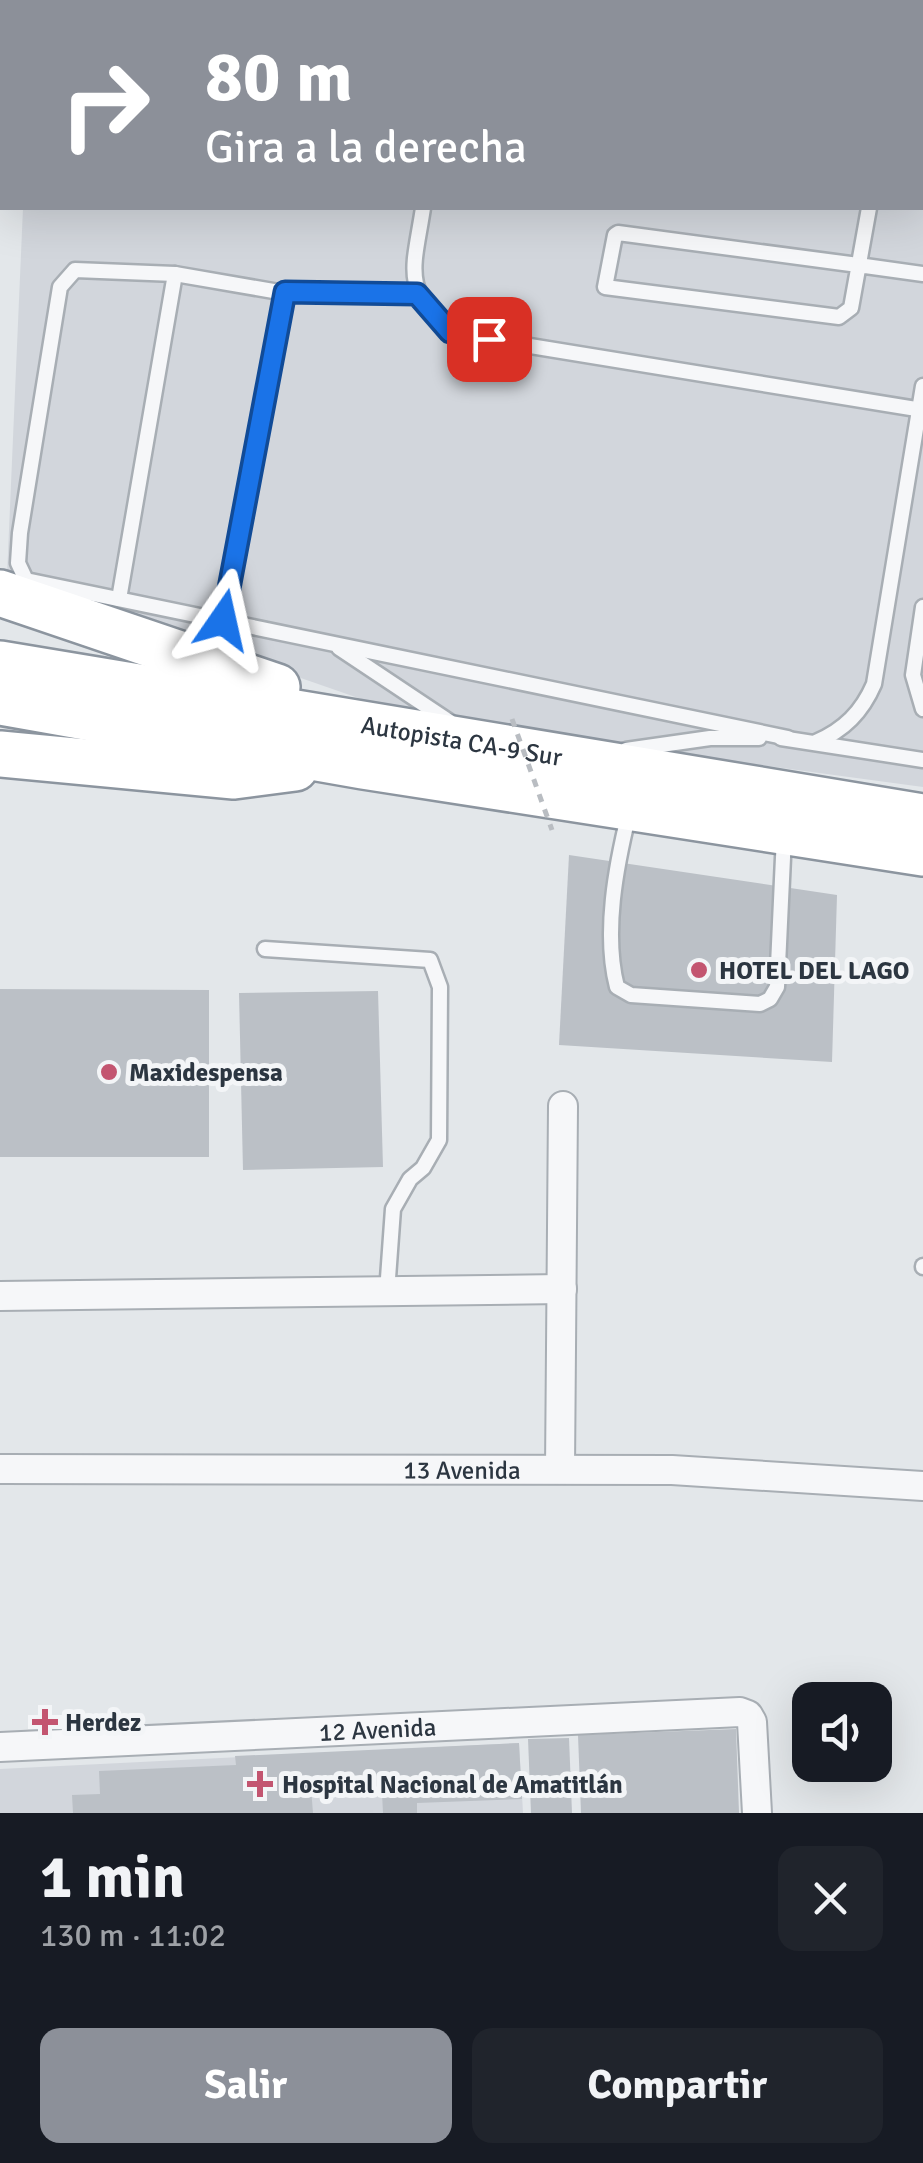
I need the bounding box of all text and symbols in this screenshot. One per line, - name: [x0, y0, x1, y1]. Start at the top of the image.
- text: 80 m: [205, 34, 353, 120]
- icon: right: [40, 40, 170, 170]
- text: Gira a la derecha: [205, 120, 527, 175]
- pin: [447, 297, 532, 382]
- icon: arrive: [462, 312, 517, 367]
- position arrow: [171, 568, 275, 672]
- street label: Autopista CA-9 Sur: [359, 709, 565, 773]
- place label: HOTEL DEL LAGO: [719, 955, 909, 986]
- marker: HOTEL DEL LAGO: [688, 959, 710, 981]
- place label: Maxidespensa: [129, 1057, 283, 1088]
- marker: Maxidespensa: [98, 1061, 120, 1083]
- street label: 13 Avenida: [403, 1454, 521, 1485]
- map controls: [792, 1682, 892, 1782]
- button: sound: [792, 1682, 892, 1782]
- place label: Herdez: [65, 1707, 141, 1738]
- marker: Herdez: [34, 1711, 56, 1733]
- street label: 12 Avenida: [318, 1711, 437, 1747]
- place label: Hospital Nacional de Amatitlán: [282, 1769, 623, 1800]
- marker: Hospital Nacional de Amatitlán: [247, 1771, 273, 1797]
- text: 1 min: [40, 1841, 185, 1915]
- button: close: [778, 1846, 883, 1951]
- text: 130 m · 11:02: [40, 1916, 226, 1955]
- button: Salir: [40, 2028, 452, 2143]
- button: Compartir: [472, 2028, 883, 2143]

